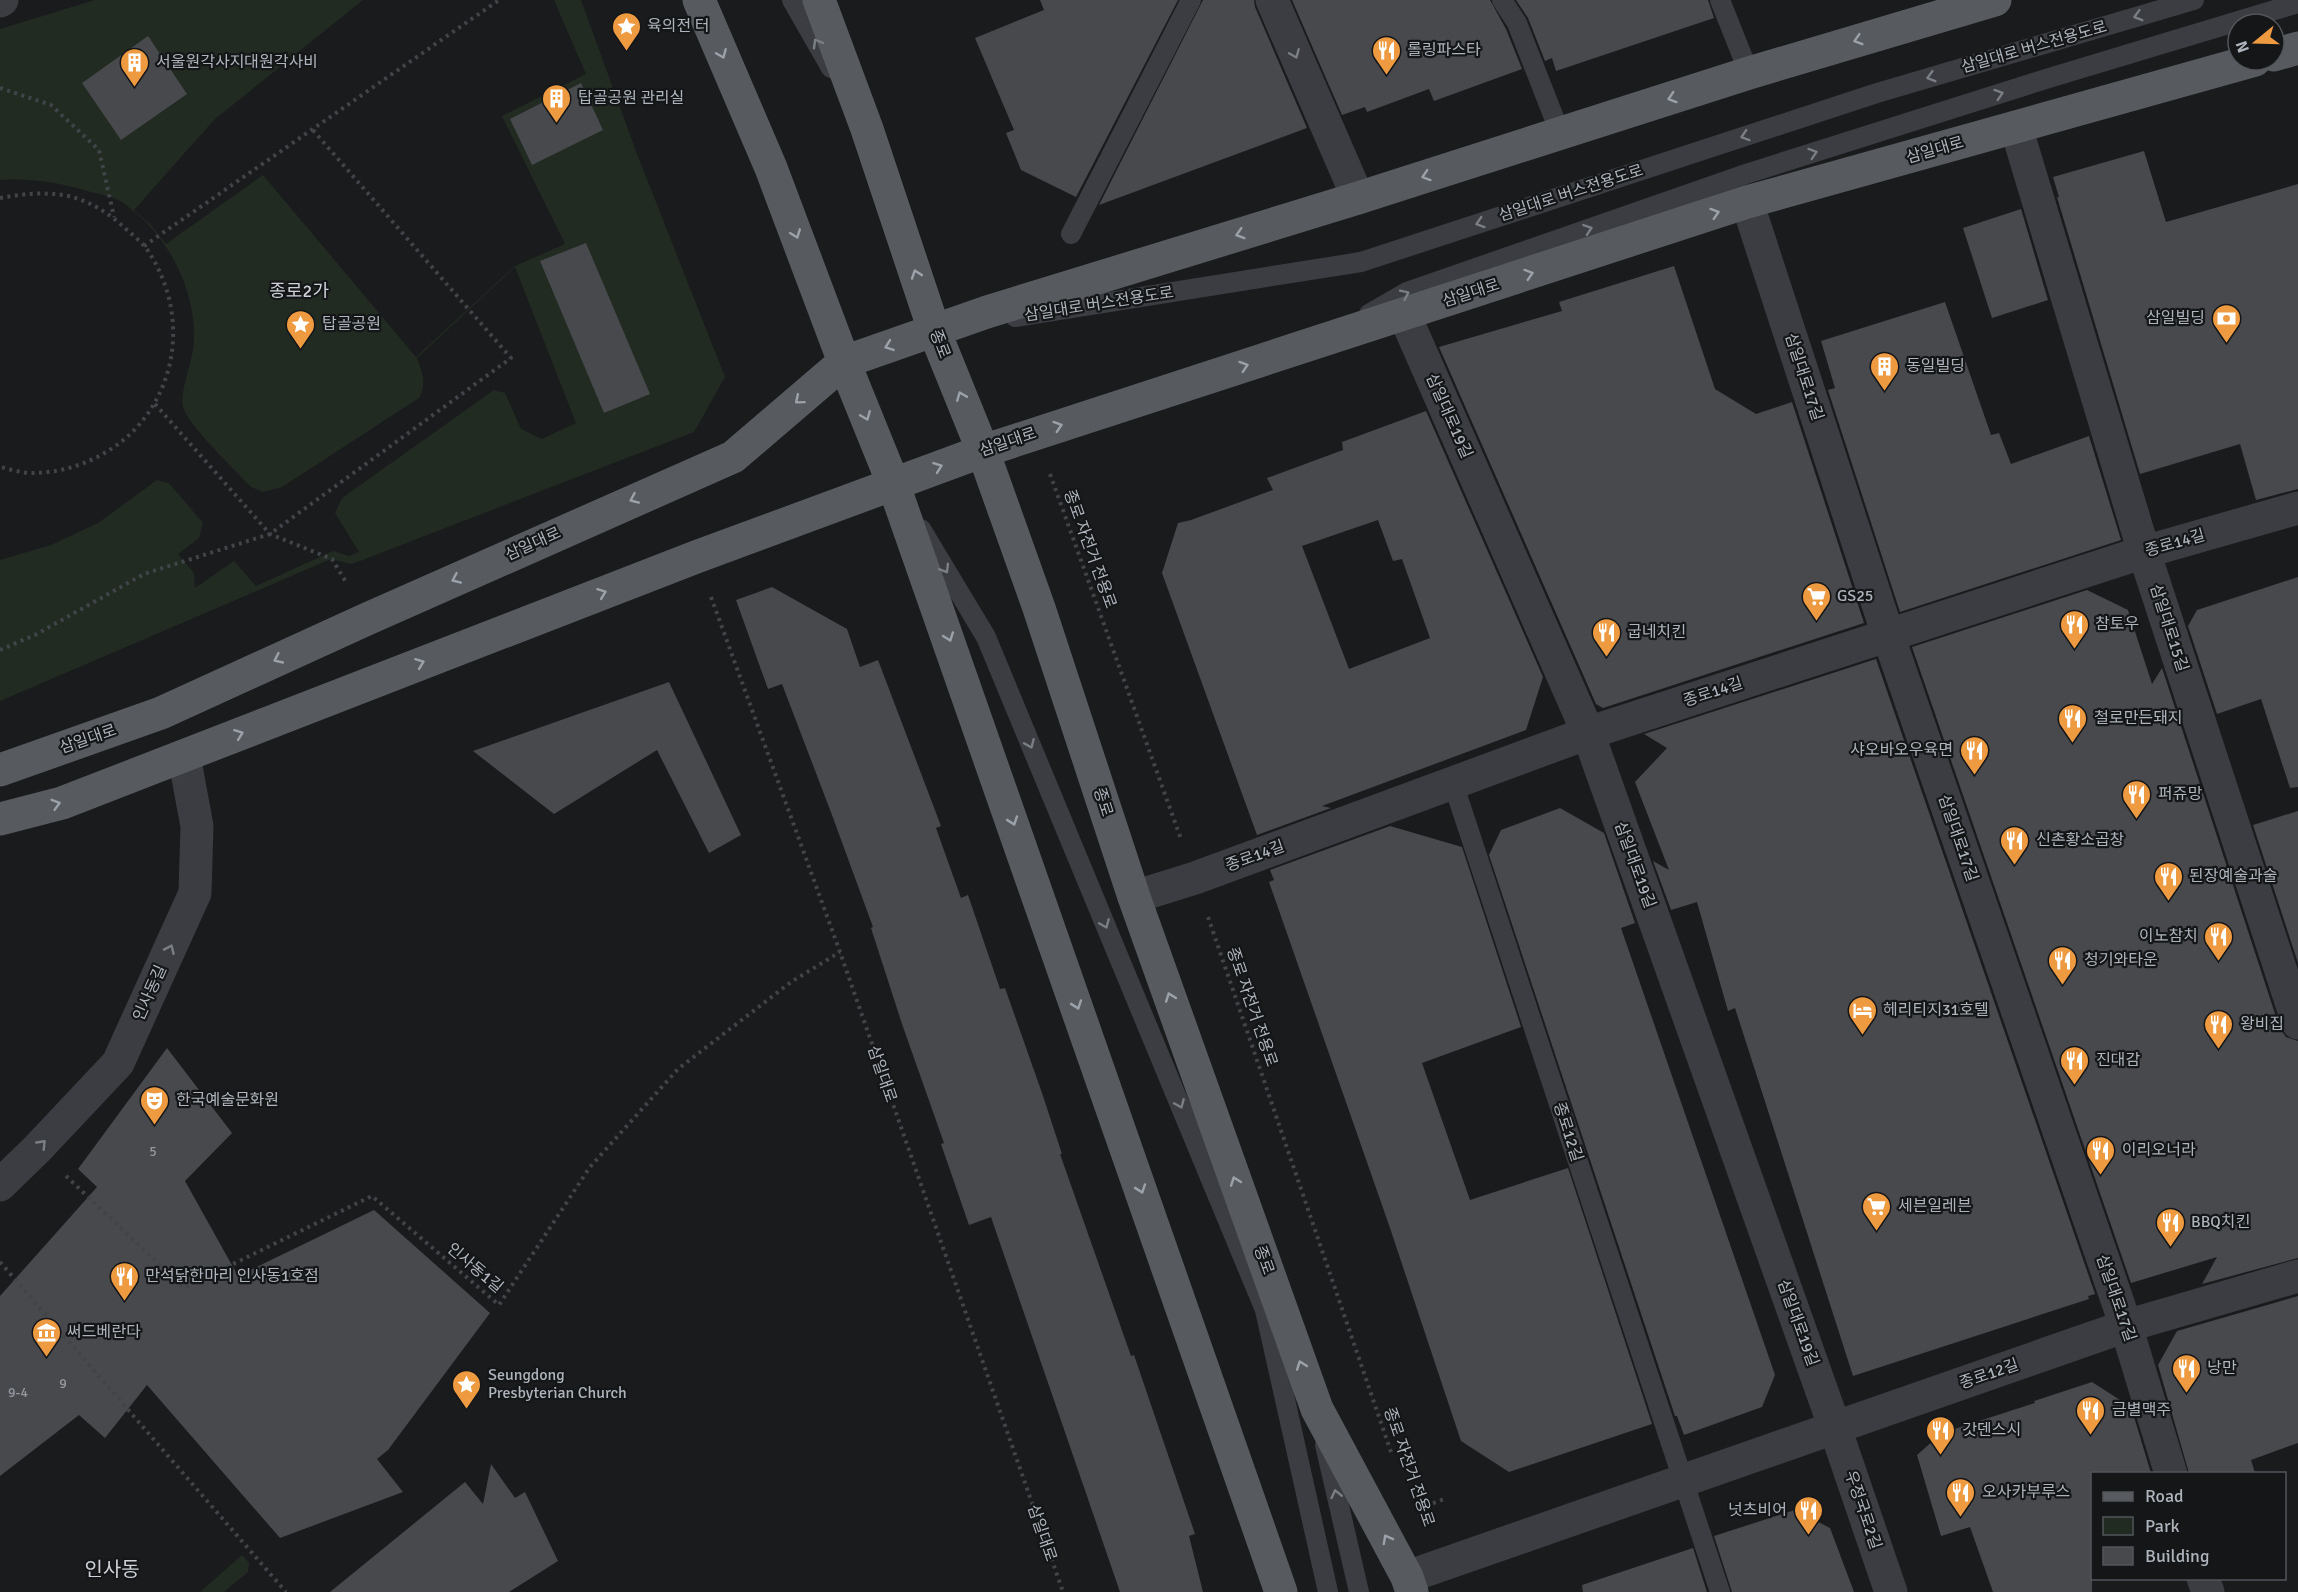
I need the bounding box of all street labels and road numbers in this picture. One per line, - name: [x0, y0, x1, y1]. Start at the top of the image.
- street label: 삼일대로 버스전용도로: [1959, 17, 2109, 77]
- street label: 삼일대로: [1904, 132, 1966, 168]
- street label: 삼일대로 버스전용도로: [1496, 160, 1646, 226]
- street label: 삼일대로: [1440, 274, 1502, 312]
- street label: 삼일대로 버스전용도로: [1023, 282, 1175, 326]
- street label: 종로: [925, 327, 955, 362]
- street label: 삼일대로17길: [1780, 331, 1828, 423]
- street label: 삼일대로19길: [1421, 370, 1477, 462]
- street label: 삼일대로: [977, 423, 1039, 461]
- street label: 종로 자전거 전용로: [1059, 487, 1121, 611]
- street label: 삼일대로: [502, 523, 564, 565]
- street label: 종로14길: [2143, 525, 2207, 561]
- street label: 삼일대로15길: [2145, 582, 2193, 674]
- street label: 종로14길: [1681, 673, 1745, 711]
- street label: 삼일대로: [57, 720, 119, 758]
- street label: 종로: [1089, 785, 1117, 819]
- street label: 삼일대로17길: [1934, 792, 1982, 884]
- street label: 삼일대로19길: [1610, 819, 1660, 911]
- street label: 종로14길: [1223, 836, 1287, 876]
- street label: 종로 자전거 전용로: [1222, 945, 1282, 1070]
- street label: 인사동길: [129, 962, 171, 1024]
- street label: 삼일대로: [863, 1043, 901, 1105]
- street label: 종로12길: [1549, 1100, 1587, 1164]
- street label: 인사동1길: [443, 1239, 507, 1297]
- street label: 종로: [1250, 1243, 1279, 1278]
- street label: 삼일대로17길: [2092, 1252, 2140, 1344]
- street label: 삼일대로19길: [1773, 1277, 1823, 1369]
- street label: 종로12길: [1957, 1355, 2021, 1393]
- street label: 종로 자전거 전용로: [1379, 1405, 1439, 1530]
- street label: 우정국로2길: [1840, 1468, 1886, 1552]
- street label: 삼일대로: [1023, 1502, 1061, 1564]

